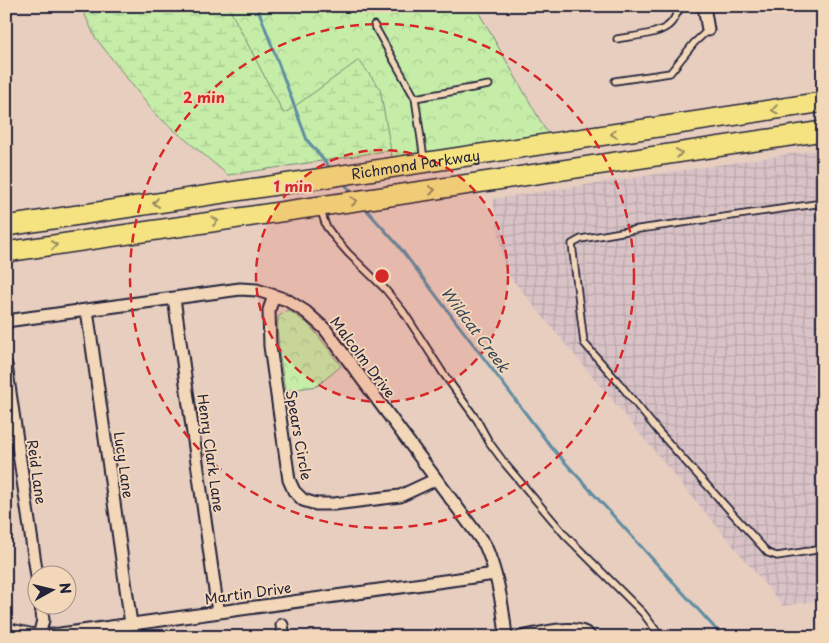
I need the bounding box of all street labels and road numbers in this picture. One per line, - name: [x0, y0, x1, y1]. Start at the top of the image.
- street label: Richmond Parkway: [350, 144, 481, 184]
- street label: Malcolm Drive: [325, 312, 401, 402]
- street label: Spears Circle: [281, 388, 317, 482]
- street label: Henry Clark Lane: [192, 392, 230, 514]
- street label: Lucy Lane: [109, 430, 139, 500]
- street label: Reid Lane: [22, 438, 52, 506]
- street label: Martin Drive: [203, 577, 293, 609]

